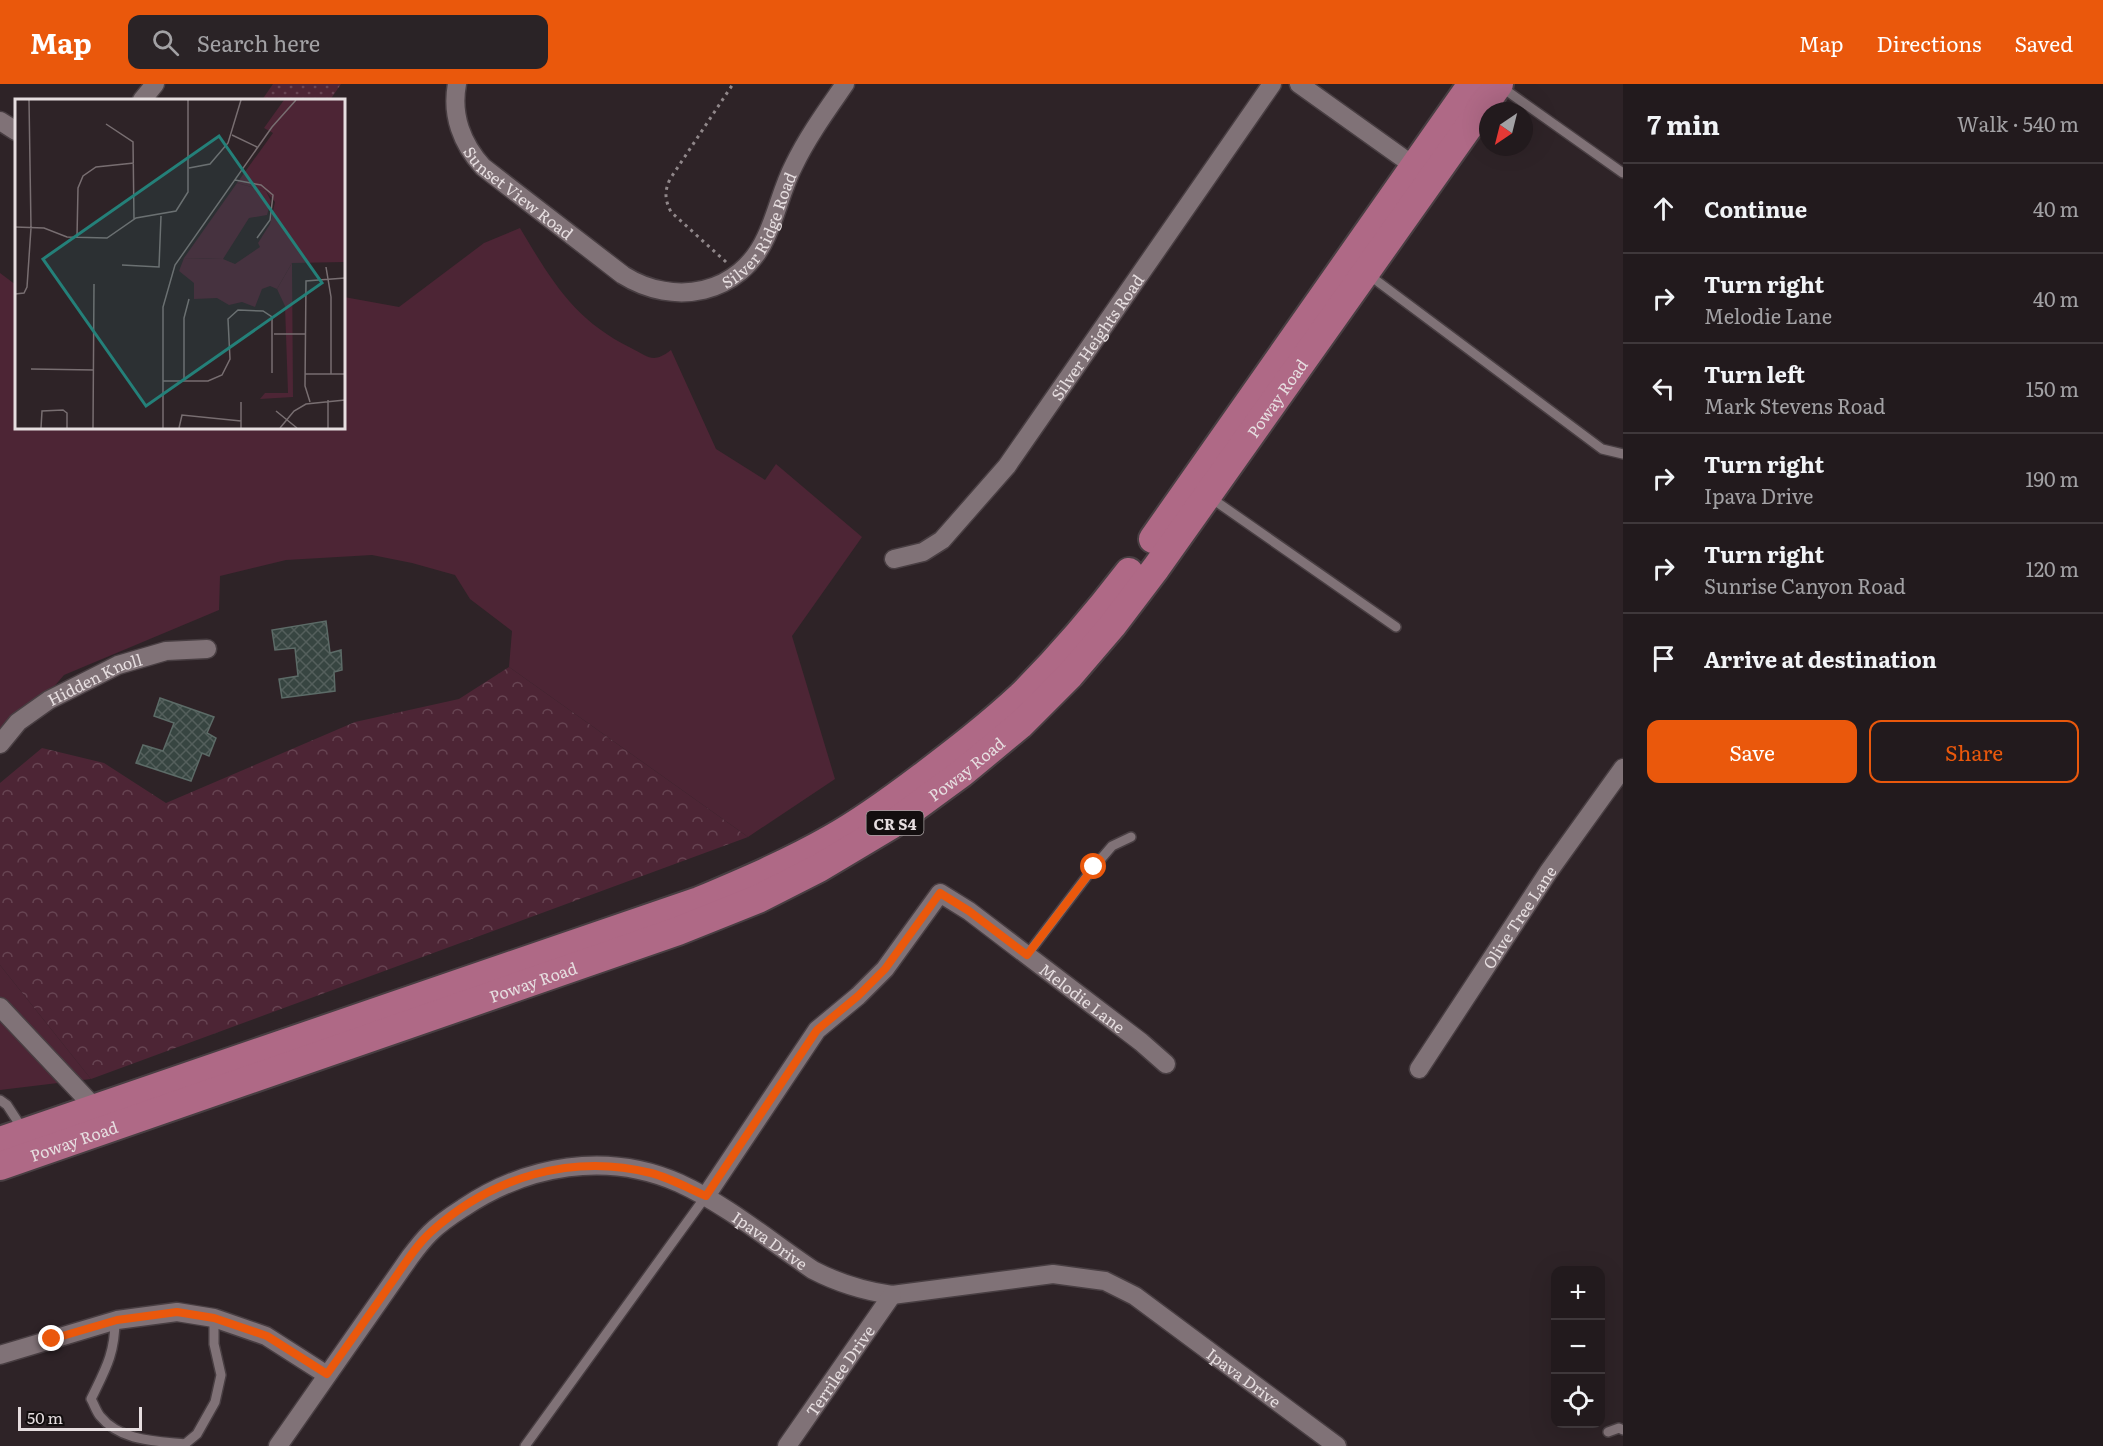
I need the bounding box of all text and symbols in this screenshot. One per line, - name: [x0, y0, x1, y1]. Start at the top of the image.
- search box: [128, 15, 548, 69]
- text: Map: [30, 21, 92, 63]
- icon: search: [149, 26, 182, 59]
- text: Search here: [197, 26, 320, 59]
- text: Map: [1799, 27, 1844, 58]
- text: Directions: [1877, 27, 1982, 58]
- text: Saved: [2015, 27, 2073, 58]
- inset map: [15, 99, 345, 429]
- north arrow: [1479, 102, 1533, 156]
- text: 7 min: [1647, 104, 1720, 143]
- text: Walk · 540 m: [1957, 108, 2079, 138]
- street label: Sunset View Road: [458, 141, 579, 245]
- street label: Silver Ridge Road: [717, 168, 801, 294]
- icon: ahead: [1647, 192, 1680, 225]
- text: Continue: [1704, 192, 1807, 225]
- text: 40 m: [2033, 193, 2079, 223]
- text: Turn right: [1704, 267, 1824, 300]
- street label: Silver Heights Road: [1044, 269, 1149, 405]
- icon: right: [1647, 282, 1680, 315]
- text: 40 m: [2033, 283, 2079, 313]
- text: Melodie Lane: [1704, 300, 1832, 330]
- street label: Poway Road: [1240, 353, 1313, 442]
- text: Turn left: [1704, 357, 1805, 390]
- icon: left: [1647, 372, 1680, 405]
- text: 150 m: [2026, 373, 2079, 403]
- text: Mark Stevens Road: [1704, 390, 1885, 420]
- text: Turn right: [1704, 447, 1824, 480]
- icon: right: [1647, 462, 1680, 495]
- text: 190 m: [2025, 463, 2079, 493]
- text: Ipava Drive: [1704, 480, 1813, 510]
- text: Turn right: [1704, 537, 1824, 570]
- icon: right: [1647, 552, 1680, 585]
- text: 120 m: [2026, 553, 2079, 583]
- text: Sunrise Canyon Road: [1704, 570, 1906, 600]
- icon: arrive: [1647, 642, 1680, 675]
- text: Arrive at destination: [1704, 642, 1937, 675]
- street label: Hidden Knoll: [43, 647, 145, 711]
- button: Save: [1647, 720, 1857, 783]
- button: Share: [1869, 720, 2079, 783]
- street label: Poway Road: [923, 731, 1010, 806]
- road number: CR S4: [866, 811, 924, 835]
- route start: [1080, 853, 1106, 879]
- street label: Olive Tree Lane: [1476, 860, 1561, 973]
- street label: Poway Road: [486, 955, 580, 1008]
- street label: Melodie Lane: [1035, 957, 1131, 1038]
- street label: Poway Road: [27, 1114, 121, 1167]
- street label: Ipava Drive: [728, 1205, 813, 1275]
- map controls: [1551, 1266, 1605, 1428]
- button: +: [1551, 1266, 1605, 1320]
- street label: Terrilee Drive: [799, 1320, 880, 1421]
- button: −: [1551, 1320, 1605, 1374]
- route end: [38, 1325, 64, 1351]
- street label: Ipava Drive: [1202, 1341, 1287, 1413]
- button: locate: [1551, 1374, 1605, 1428]
- scale bar: [18, 1404, 142, 1432]
- text: 50 m: [27, 1405, 63, 1429]

